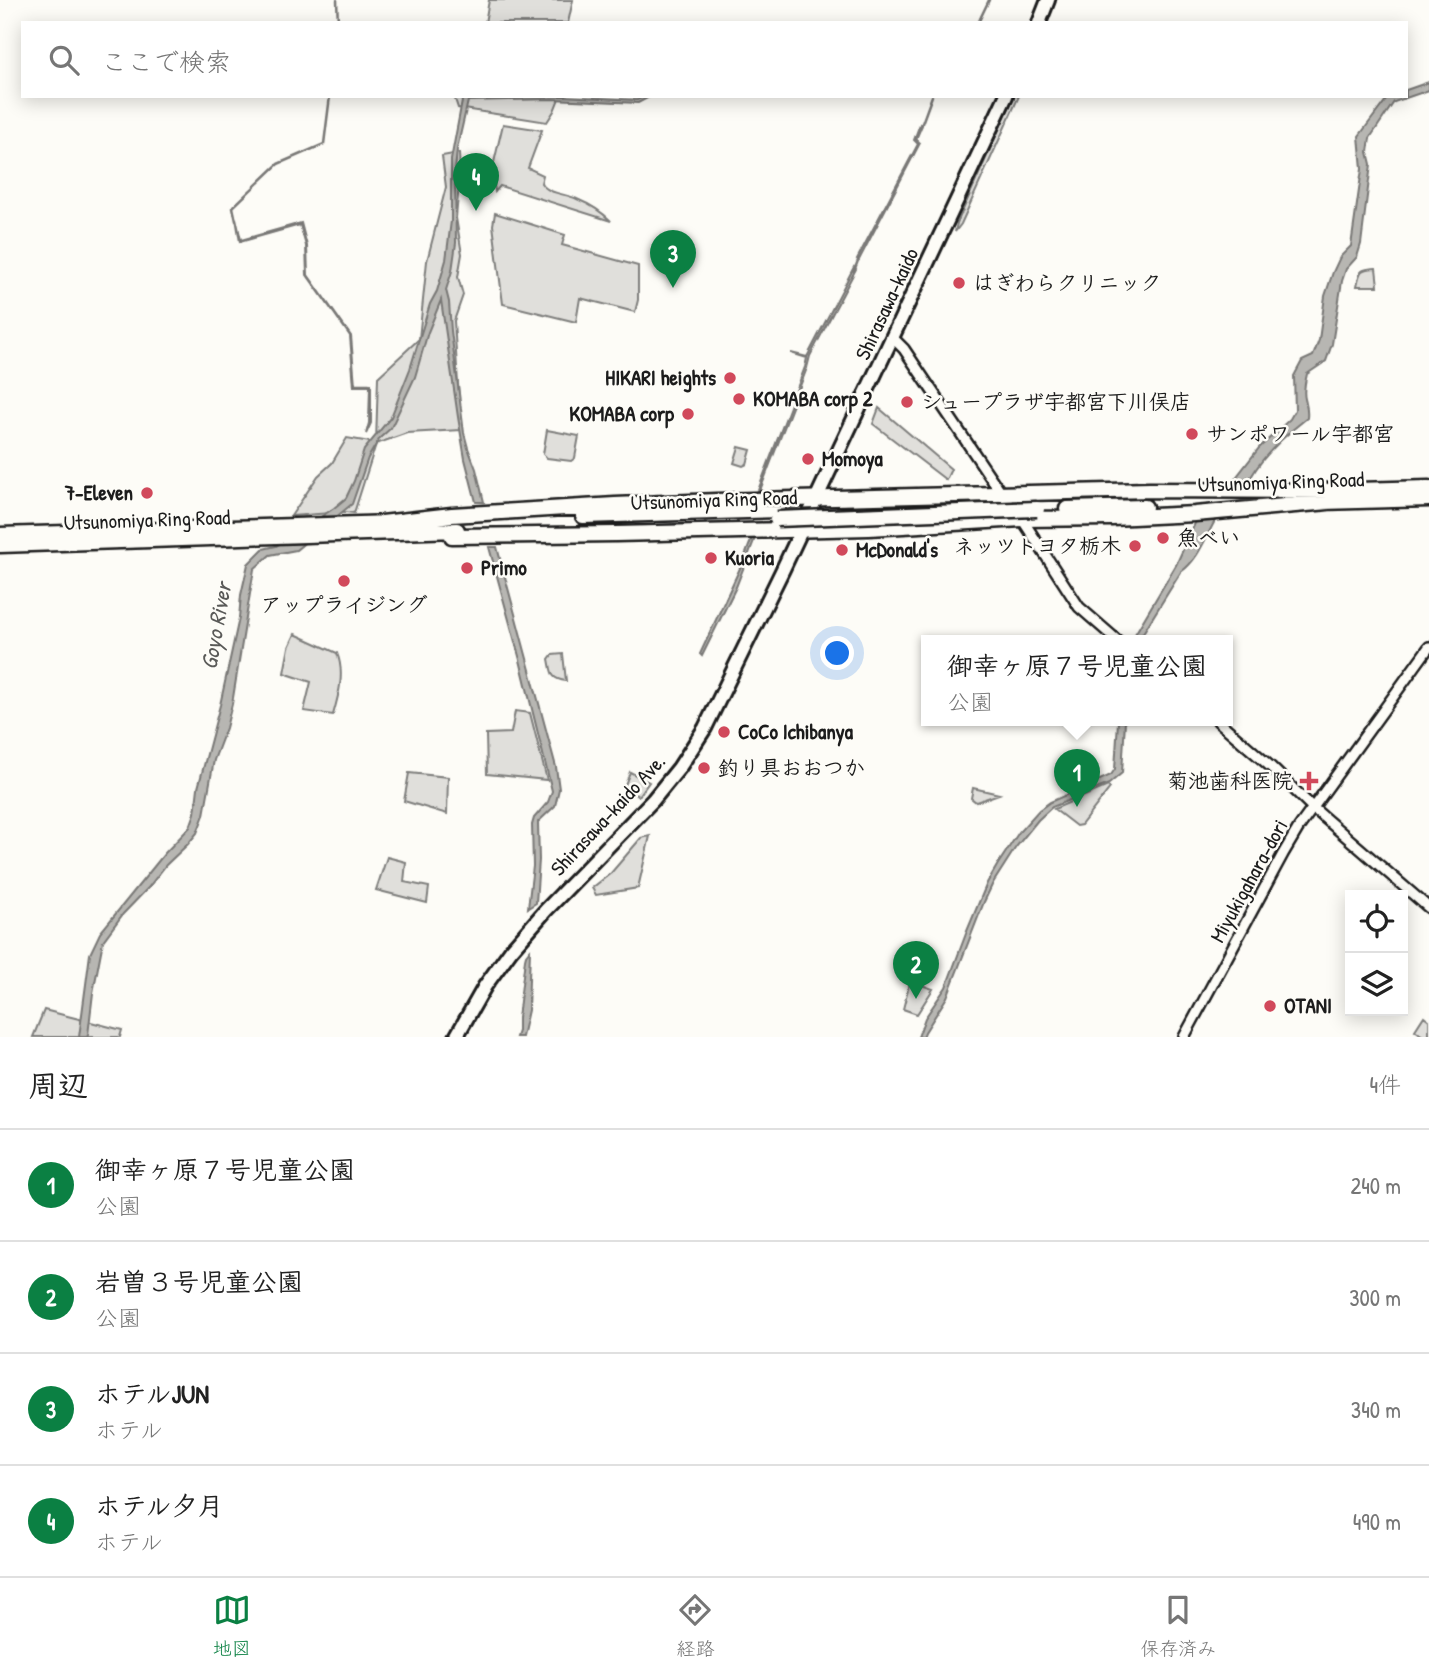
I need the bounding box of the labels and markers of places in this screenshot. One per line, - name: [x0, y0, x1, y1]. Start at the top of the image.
- pin: 4: [453, 153, 499, 211]
- pin: 3: [650, 230, 696, 288]
- place label: はぎわらクリニック: [973, 268, 1162, 297]
- marker: はぎわらクリニック: [951, 275, 967, 291]
- place label: HIKARI heights: [605, 363, 716, 393]
- marker: HIKARI heights: [722, 370, 738, 386]
- place label: KOMABA corp 2: [753, 384, 873, 414]
- place label: シュープラザ宇都宮下川俣店: [921, 387, 1191, 416]
- marker: KOMABA corp 2: [731, 391, 747, 407]
- marker: シュープラザ宇都宮下川俣店: [899, 394, 915, 410]
- place label: KOMABA corp: [569, 399, 675, 429]
- marker: KOMABA corp: [680, 406, 696, 422]
- place label: サンポワール宇都宮: [1206, 419, 1394, 448]
- marker: サンポワール宇都宮: [1184, 426, 1200, 442]
- place label: Momoya: [822, 444, 884, 474]
- marker: Momoya: [800, 451, 816, 467]
- place label: 7-Eleven: [64, 478, 133, 507]
- marker: 7-Eleven: [139, 485, 155, 501]
- place label: 魚べい: [1177, 523, 1240, 552]
- marker: 魚べい: [1155, 530, 1171, 546]
- place label: ネッツトヨタ栃木: [954, 531, 1121, 560]
- place label: McDonald's: [856, 535, 938, 564]
- marker: ネッツトヨタ栃木: [1127, 538, 1143, 554]
- marker: McDonald's: [834, 542, 850, 558]
- place label: Kuoria: [725, 543, 775, 572]
- marker: Kuoria: [703, 550, 719, 566]
- place label: Primo: [481, 553, 527, 582]
- marker: Primo: [459, 560, 475, 576]
- marker: アップライジング: [336, 573, 352, 589]
- place label: アップライジング: [260, 590, 428, 619]
- place label: CoCo Ichibanya: [738, 717, 854, 747]
- marker: CoCo Ichibanya: [716, 724, 732, 740]
- pin: 1: [1054, 749, 1100, 807]
- place label: 釣り具おおつか: [718, 753, 865, 782]
- marker: 釣り具おおつか: [696, 760, 712, 776]
- place label: 菊池歯科医院: [1167, 766, 1293, 795]
- marker: 菊池歯科医院: [1299, 771, 1319, 791]
- pin: 2: [893, 941, 939, 999]
- place label: OTANI: [1284, 991, 1332, 1020]
- marker: OTANI: [1262, 998, 1278, 1014]

